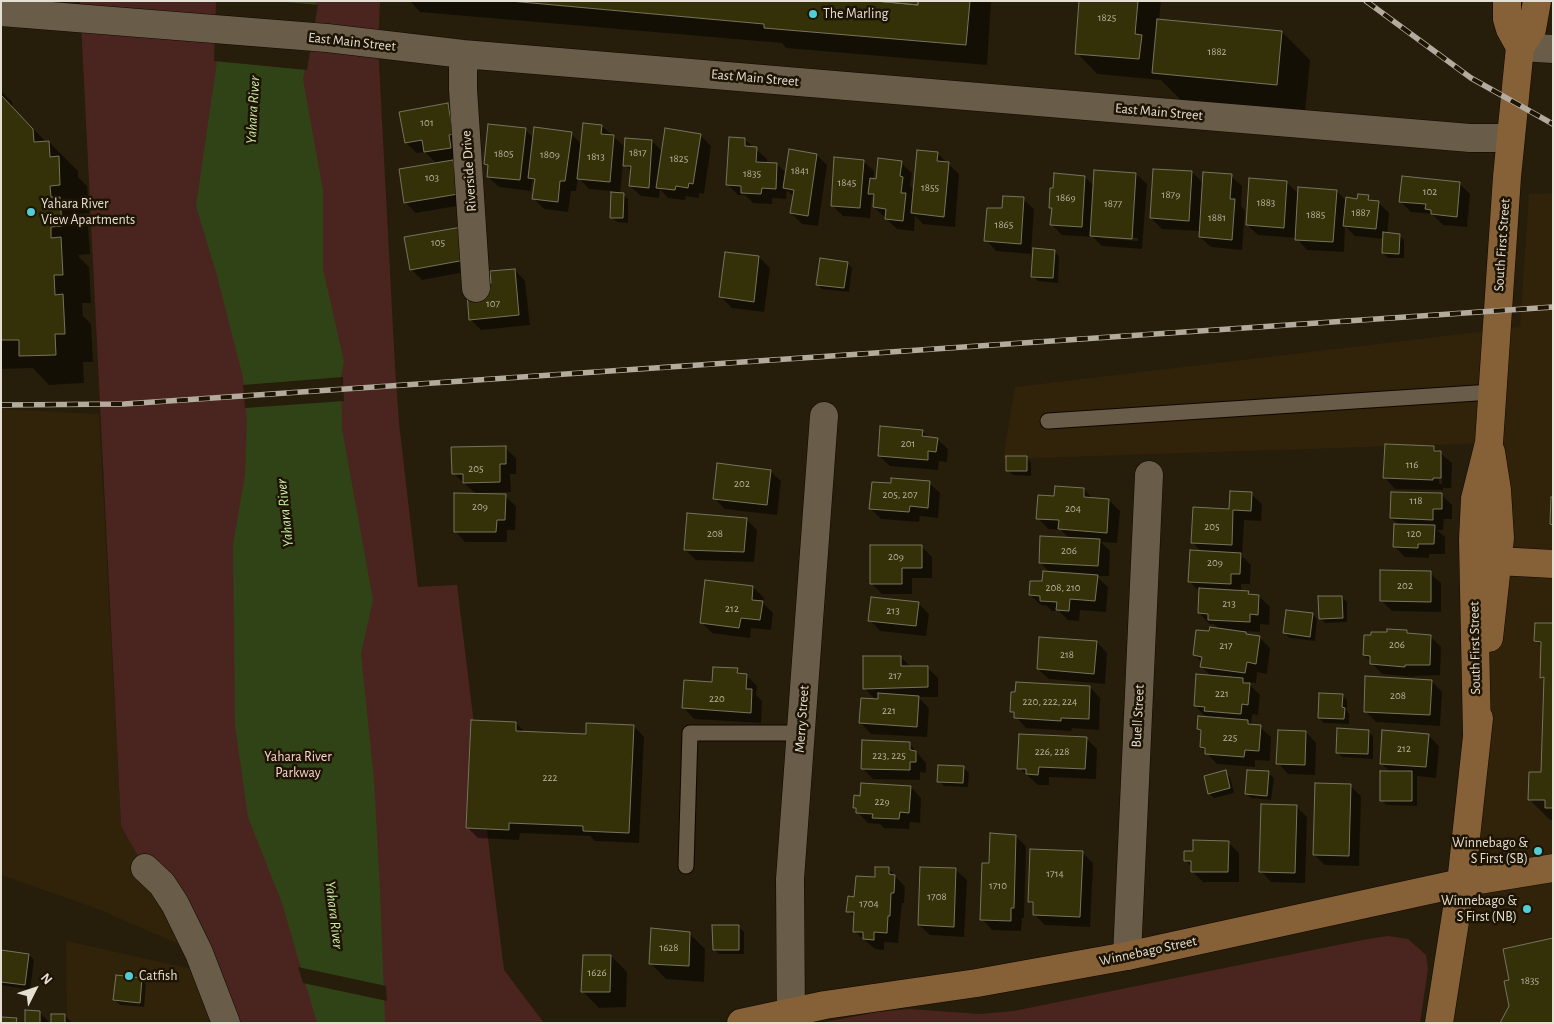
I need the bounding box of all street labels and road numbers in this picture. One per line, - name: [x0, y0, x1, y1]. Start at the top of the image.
- street label: East Main Street: [307, 29, 397, 55]
- street label: East Main Street: [710, 66, 800, 90]
- street label: East Main Street: [1114, 100, 1204, 124]
- street label: Riverside Drive: [458, 130, 480, 212]
- street label: South First Street: [1490, 198, 1514, 292]
- street label: South First Street: [1466, 601, 1484, 695]
- street label: Buell Street: [1128, 684, 1148, 748]
- street label: Merry Street: [791, 685, 813, 753]
- street label: Winnebago Street: [1098, 932, 1198, 970]

